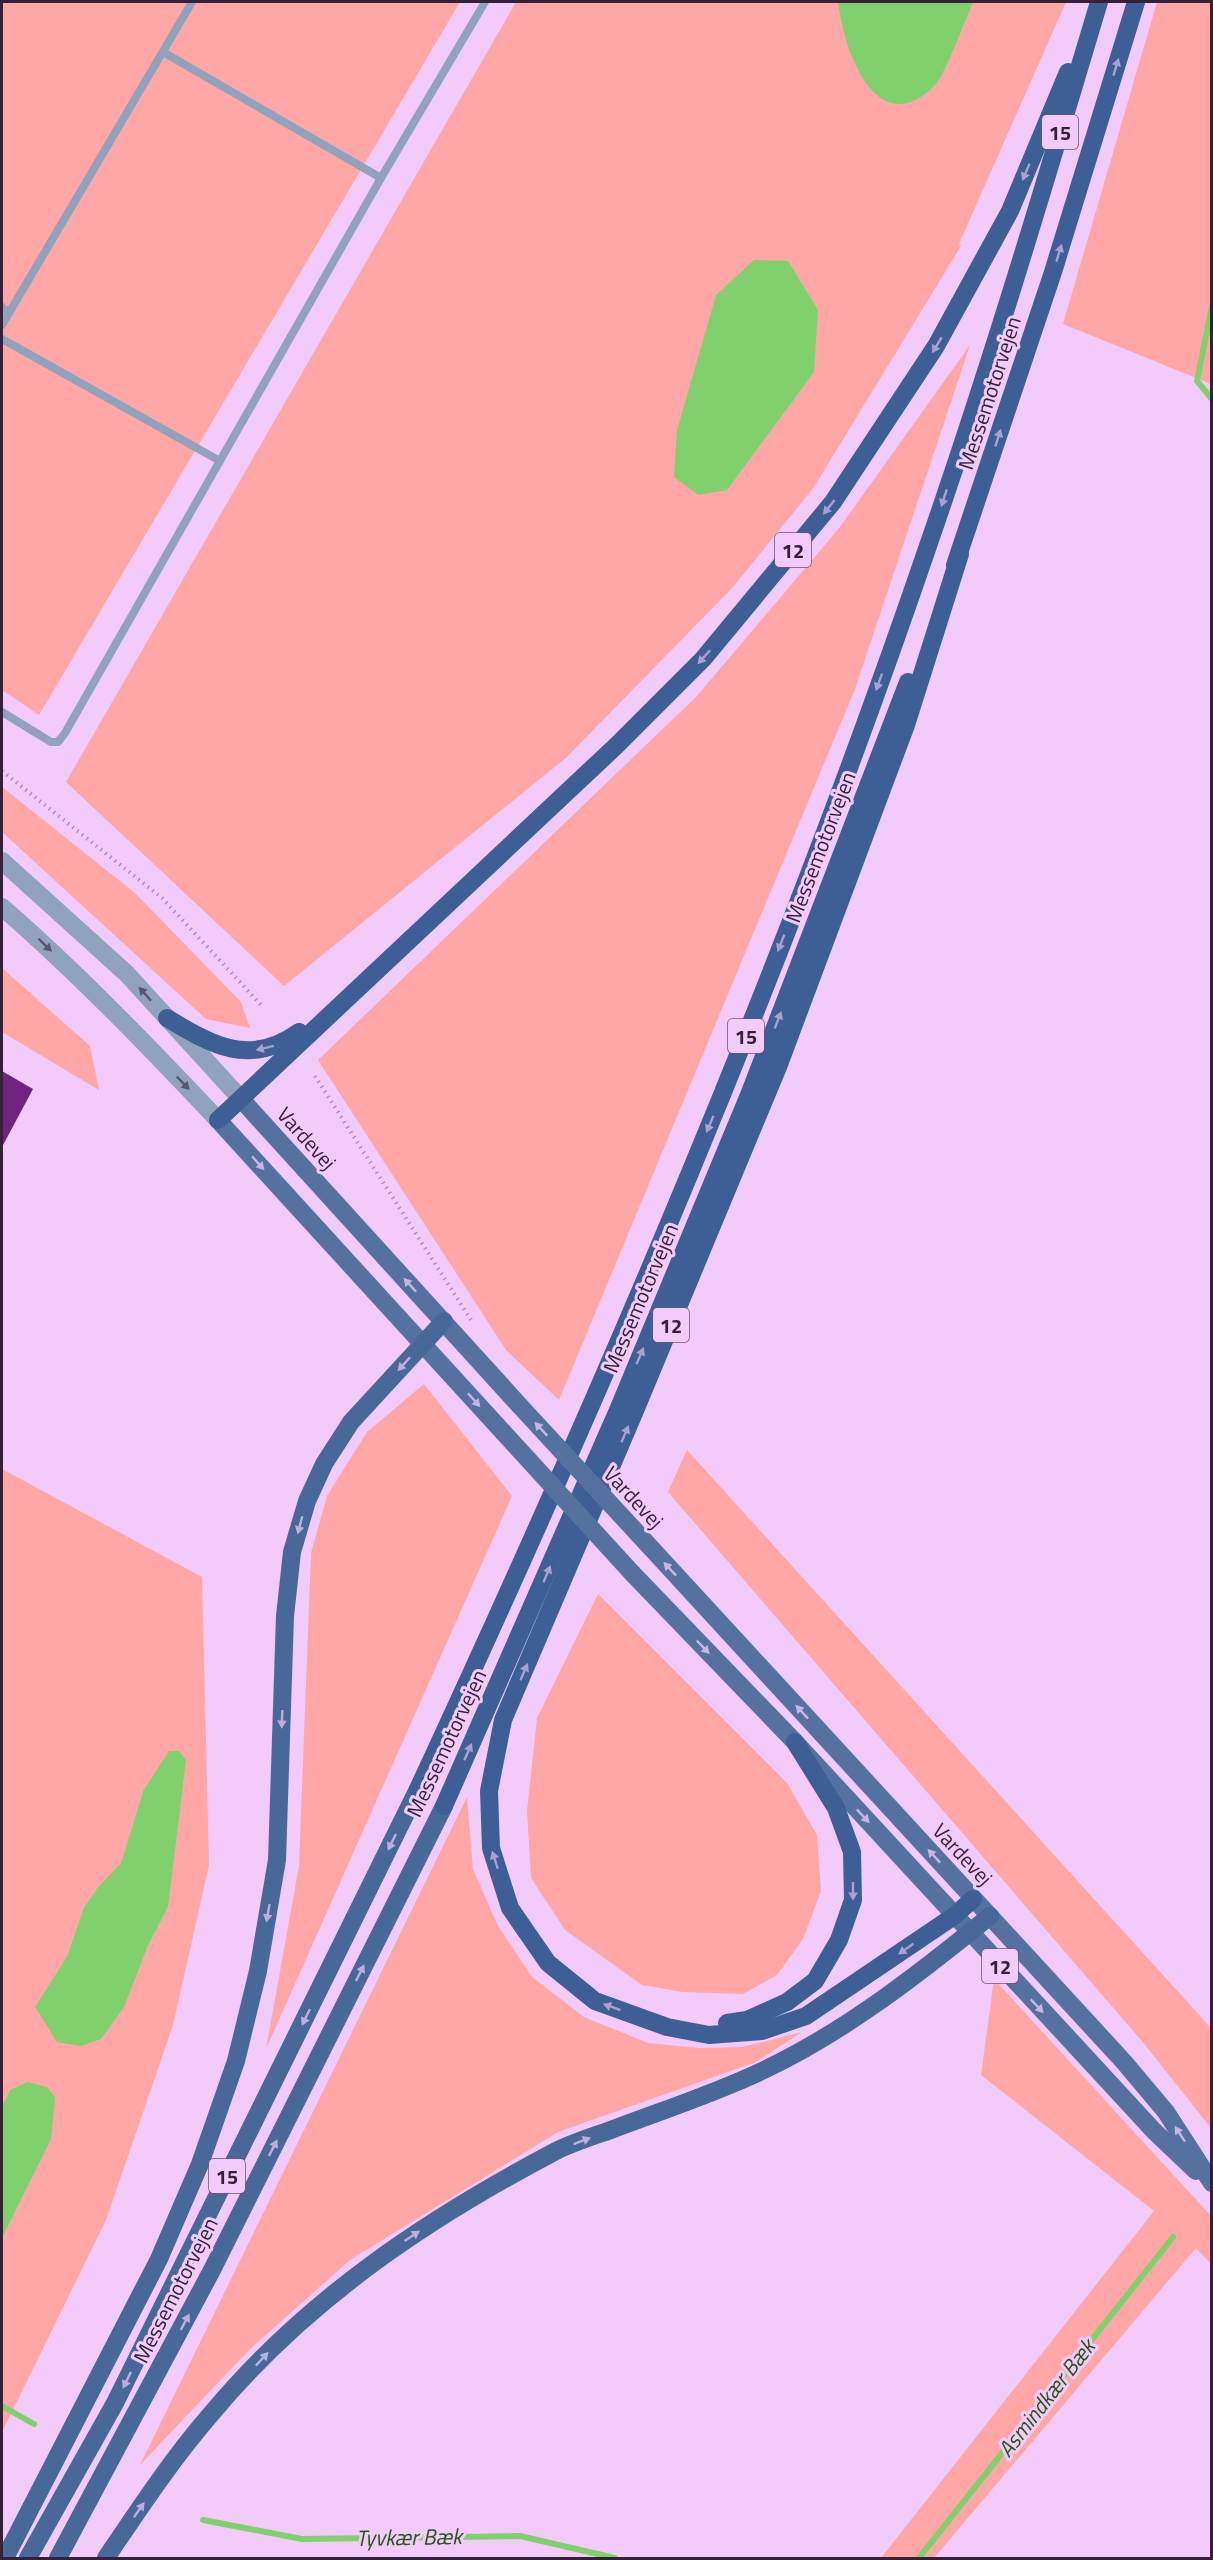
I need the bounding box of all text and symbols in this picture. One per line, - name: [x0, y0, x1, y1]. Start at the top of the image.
- one-way arrow: [1112, 58, 1121, 76]
- road number: 15: [1042, 115, 1078, 149]
- one-way arrow: [1021, 163, 1031, 181]
- one-way arrow: [1055, 244, 1064, 262]
- street label: Messemotorvejen: [949, 312, 1029, 474]
- one-way arrow: [931, 337, 942, 353]
- one-way arrow: [994, 429, 1003, 447]
- one-way arrow: [939, 489, 949, 507]
- one-way arrow: [822, 499, 835, 515]
- road number: 12: [775, 533, 811, 567]
- one-way arrow: [698, 649, 711, 664]
- one-way arrow: [874, 673, 883, 691]
- street label: Messemotorvejen: [776, 767, 864, 927]
- one-way arrow: [776, 934, 786, 952]
- one-way arrow: [38, 938, 52, 952]
- one-way arrow: [138, 986, 152, 1001]
- one-way arrow: [773, 1011, 783, 1029]
- road number: 15: [728, 1019, 764, 1053]
- one-way arrow: [256, 1044, 274, 1054]
- one-way arrow: [176, 1076, 190, 1090]
- street label: Vardevej: [270, 1099, 344, 1177]
- one-way arrow: [705, 1116, 715, 1134]
- one-way arrow: [251, 1155, 264, 1170]
- street label: Messemotorvejen: [594, 1218, 686, 1378]
- one-way arrow: [403, 1277, 417, 1292]
- road number: 12: [653, 1308, 689, 1342]
- one-way arrow: [635, 1347, 645, 1365]
- one-way arrow: [397, 1356, 411, 1371]
- one-way arrow: [467, 1392, 480, 1407]
- one-way arrow: [535, 1422, 548, 1437]
- one-way arrow: [620, 1425, 630, 1443]
- street label: Vardevej: [596, 1458, 672, 1536]
- one-way arrow: [295, 1517, 304, 1535]
- one-way arrow: [663, 1561, 677, 1576]
- one-way arrow: [542, 1565, 552, 1583]
- one-way arrow: [696, 1639, 710, 1654]
- one-way arrow: [519, 1662, 529, 1680]
- street label: Messemotorvejen: [398, 1664, 494, 1822]
- one-way arrow: [796, 1705, 809, 1720]
- one-way arrow: [277, 1710, 286, 1729]
- one-way arrow: [463, 1744, 472, 1761]
- one-way arrow: [855, 1809, 869, 1823]
- street label: Vardevej: [925, 1815, 1001, 1893]
- one-way arrow: [387, 1833, 397, 1850]
- one-way arrow: [927, 1848, 941, 1863]
- one-way arrow: [490, 1851, 499, 1869]
- one-way arrow: [848, 1881, 858, 1900]
- one-way arrow: [263, 1904, 272, 1923]
- one-way arrow: [898, 1943, 914, 1955]
- road number: 12: [982, 1949, 1018, 1983]
- one-way arrow: [355, 1965, 365, 1982]
- one-way arrow: [1030, 1998, 1043, 2013]
- one-way arrow: [602, 2002, 620, 2012]
- one-way arrow: [301, 2008, 310, 2025]
- one-way arrow: [1174, 2125, 1185, 2142]
- one-way arrow: [573, 2136, 591, 2145]
- one-way arrow: [268, 2139, 278, 2156]
- road number: 15: [209, 2159, 245, 2193]
- street label: Messemotorvejen: [125, 2212, 225, 2368]
- one-way arrow: [404, 2231, 420, 2242]
- one-way arrow: [180, 2313, 190, 2330]
- water label: Asmindkær Bæk: [989, 2330, 1104, 2464]
- one-way arrow: [254, 2353, 268, 2367]
- one-way arrow: [122, 2371, 131, 2388]
- one-way arrow: [133, 2502, 144, 2518]
- water label: Tyvkær Bæk: [356, 2519, 464, 2555]

